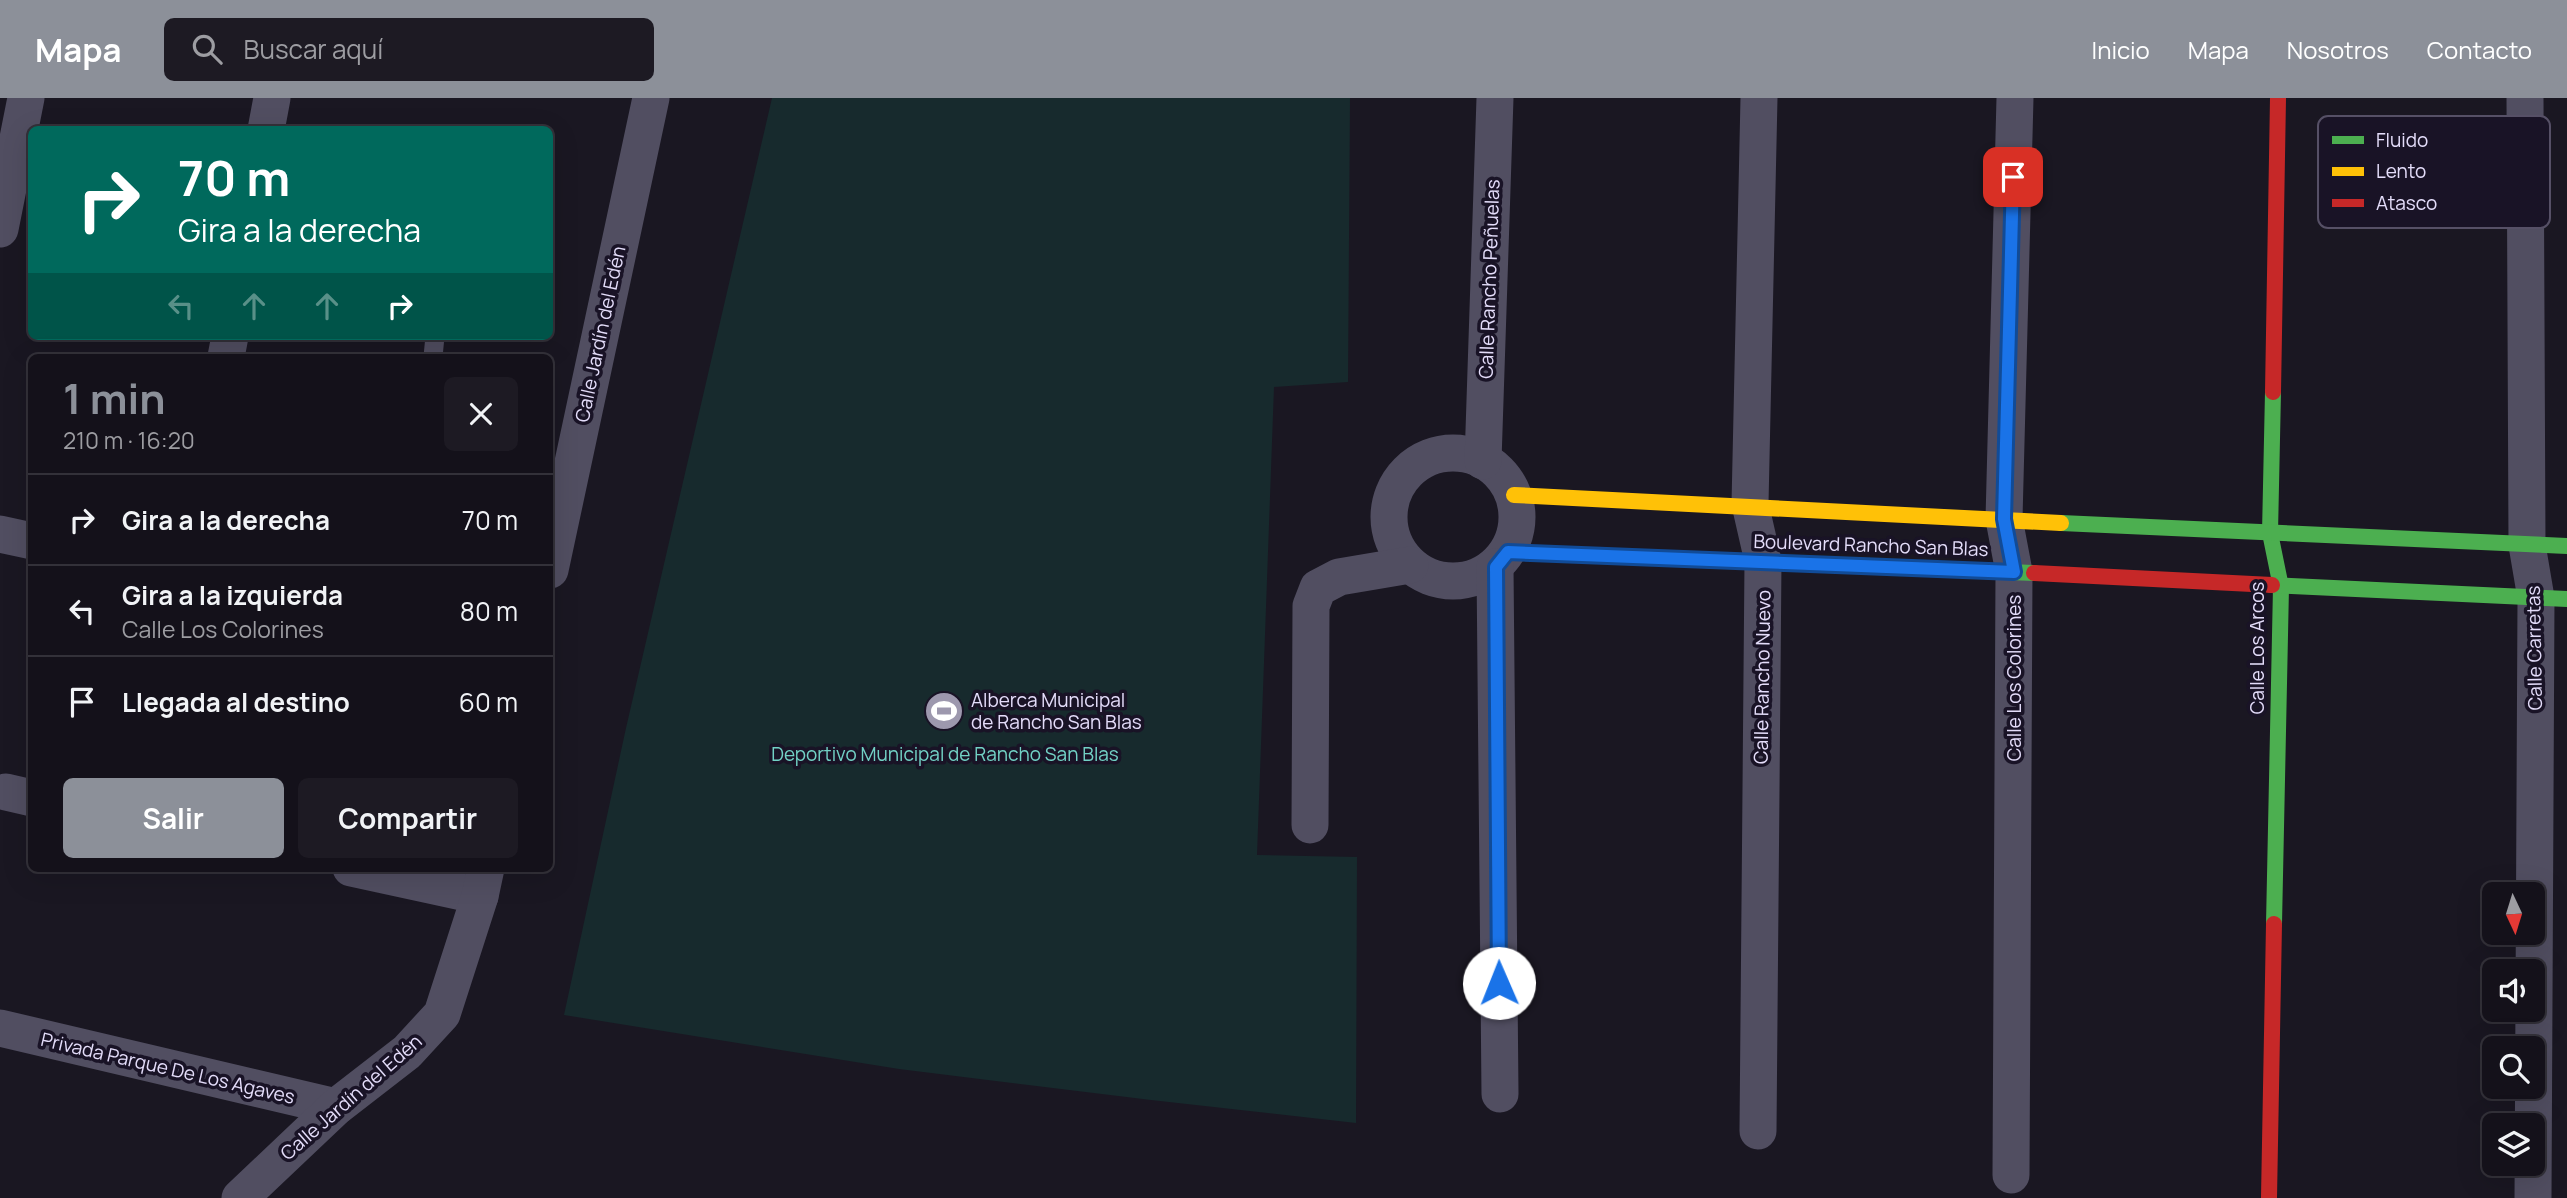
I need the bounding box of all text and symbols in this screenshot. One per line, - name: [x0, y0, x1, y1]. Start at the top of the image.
- search box: [164, 18, 654, 81]
- text: Mapa: [35, 27, 122, 72]
- icon: search: [188, 30, 226, 68]
- text: Buscar aquí: [244, 31, 383, 67]
- text: Inicio: [2092, 33, 2150, 66]
- text: Mapa: [2188, 33, 2249, 66]
- text: Nosotros: [2287, 33, 2389, 66]
- text: Contacto: [2427, 33, 2532, 66]
- legend: [2318, 116, 2550, 228]
- text: Fluido: [2376, 127, 2428, 153]
- text: 70 m: [178, 144, 290, 211]
- pin: [1983, 147, 2043, 207]
- icon: right: [63, 154, 154, 245]
- icon: arrive: [1994, 158, 2032, 196]
- text: Lento: [2376, 158, 2426, 184]
- street label: Calle Rancho Peñuelas: [1473, 179, 1505, 379]
- text: Atasco: [2376, 190, 2437, 216]
- text: Gira a la derecha: [178, 208, 421, 252]
- street label: Calle Jardín del Edén: [569, 243, 631, 425]
- icon: left: [162, 287, 200, 325]
- icon: ahead: [235, 287, 273, 325]
- icon: ahead: [308, 287, 346, 325]
- icon: right: [381, 287, 419, 325]
- text: 1 min: [63, 369, 166, 427]
- button: close: [444, 377, 518, 451]
- text: 210 m · 16:20: [63, 424, 195, 456]
- icon: right: [63, 501, 101, 539]
- text: Gira a la derecha: [122, 502, 330, 538]
- text: 70 m: [462, 502, 518, 538]
- street label: Boulevard Rancho San Blas: [1753, 528, 1989, 562]
- text: Gira a la izquierda: [122, 577, 343, 613]
- street label: Calle Los Arcos: [2244, 582, 2270, 714]
- street label: Calle Carretas: [2520, 585, 2548, 711]
- street label: Calle Rancho Nuevo: [1747, 590, 1777, 764]
- icon: left: [63, 592, 101, 630]
- text: 80 m: [460, 593, 518, 629]
- street label: Calle Los Colorines: [2001, 595, 2027, 761]
- text: Calle Los Colorines: [122, 613, 324, 645]
- icon: arrive: [63, 683, 101, 721]
- text: Llegada al destino: [122, 684, 350, 720]
- text: 60 m: [459, 684, 518, 720]
- place label: Alberca Municipal de Rancho San Blas: [971, 687, 1142, 735]
- sports icon: Alberca Municipal de Rancho San Blas: [923, 690, 965, 732]
- park label: Deportivo Municipal de Rancho San Blas: [771, 741, 1119, 767]
- button: Salir: [63, 778, 284, 858]
- button: Compartir: [298, 778, 518, 858]
- north arrow: [2482, 882, 2544, 945]
- map controls: [2482, 882, 2545, 1176]
- position arrow: [1462, 946, 1536, 1020]
- button: sound: [2482, 959, 2545, 1022]
- street label: Privada Parque De Los Agaves: [38, 1026, 298, 1110]
- street label: Calle Jardín del Edén: [275, 1028, 427, 1166]
- button: search: [2482, 1036, 2545, 1099]
- button: layers: [2482, 1113, 2545, 1176]

